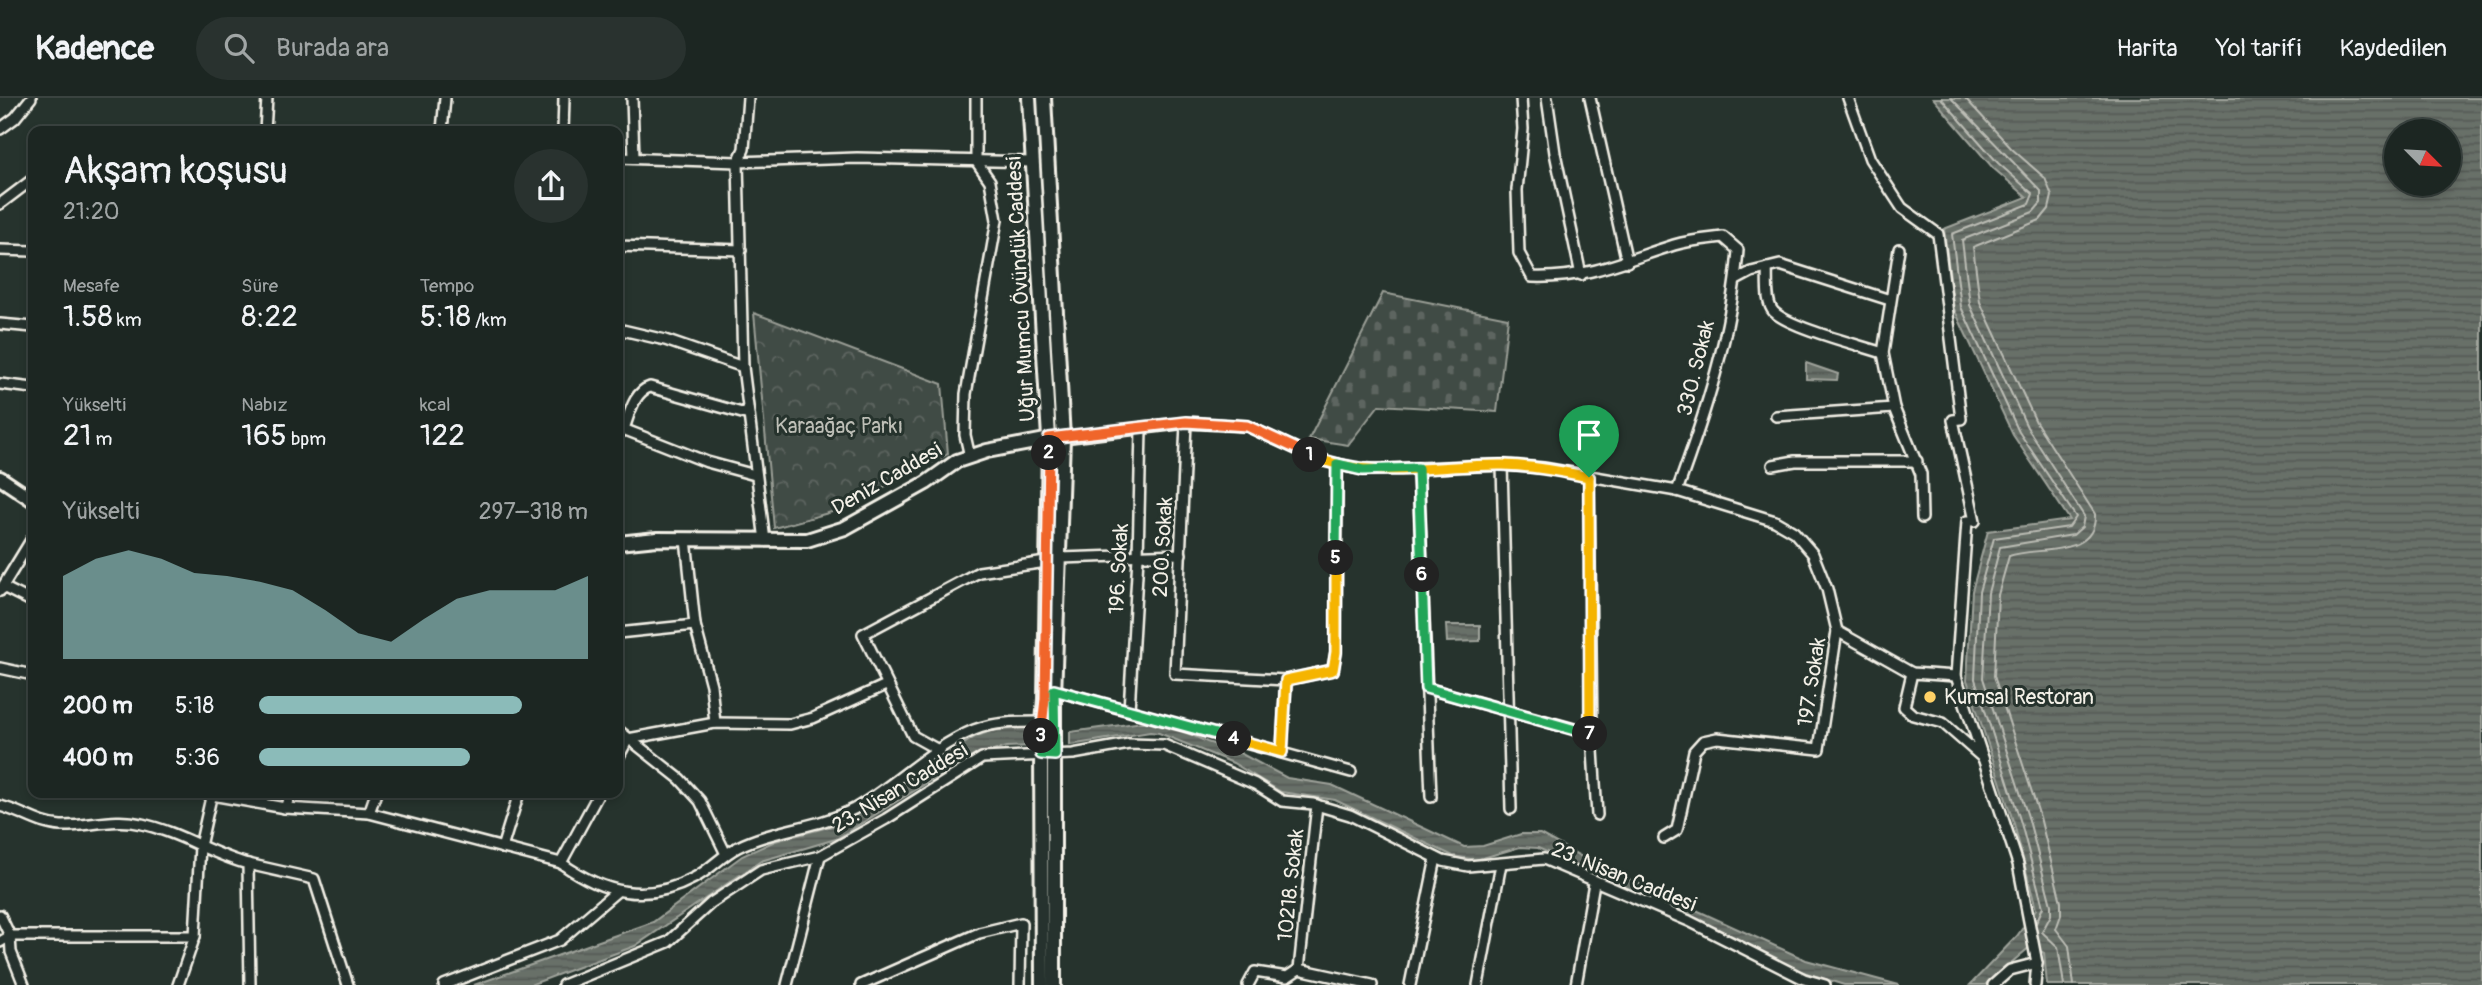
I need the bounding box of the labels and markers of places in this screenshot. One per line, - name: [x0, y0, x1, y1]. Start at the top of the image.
- pin: [1559, 405, 1619, 477]
- pin: 2: [1032, 436, 1066, 470]
- pin: 1: [1292, 438, 1328, 472]
- pin: 5: [1318, 540, 1354, 575]
- pin: 6: [1404, 558, 1440, 592]
- place label: Kumsal Restoran: [1944, 684, 2094, 711]
- marker: Kumsal Restoran: [1922, 689, 1938, 705]
- pin: 7: [1572, 716, 1608, 752]
- pin: 3: [1024, 718, 1058, 754]
- pin: 4: [1216, 722, 1252, 756]

